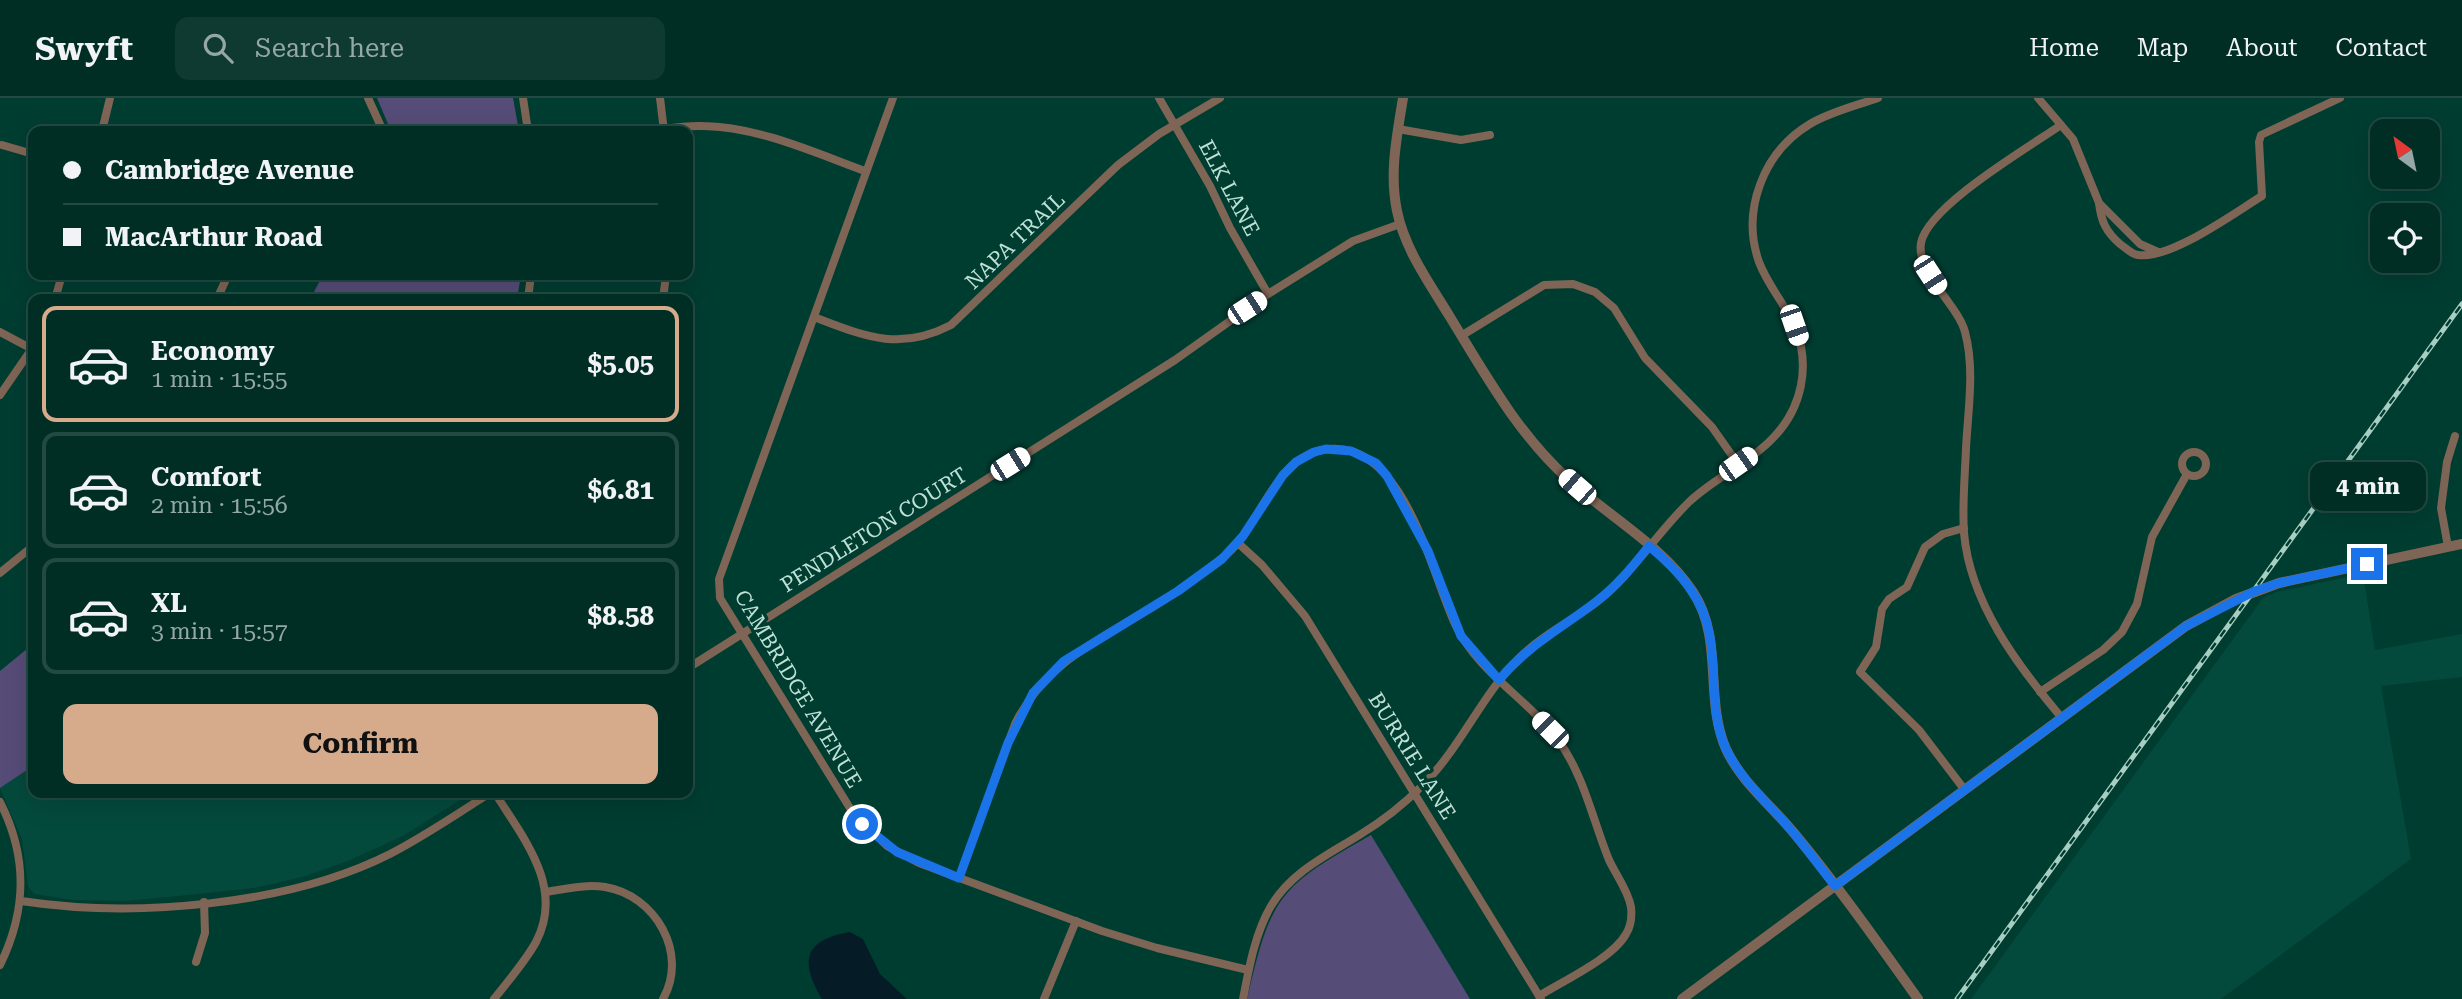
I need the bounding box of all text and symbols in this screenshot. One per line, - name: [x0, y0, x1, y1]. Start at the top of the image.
- search box: [175, 17, 665, 80]
- text: Swyft: [35, 29, 133, 68]
- icon: search: [199, 29, 237, 67]
- text: Search here: [255, 33, 404, 63]
- text: Home: [2029, 34, 2099, 62]
- text: Map: [2137, 34, 2188, 62]
- text: About: [2226, 34, 2297, 62]
- text: Contact: [2335, 34, 2427, 62]
- north arrow: [2370, 119, 2440, 189]
- map controls: [2370, 119, 2440, 273]
- street label: ELK LANE: [1194, 136, 1264, 240]
- text: Cambridge Avenue: [105, 155, 354, 185]
- street label: NAPA TRAIL: [961, 188, 1069, 294]
- button: locate: [2370, 203, 2440, 273]
- text: MacArthur Road: [105, 222, 323, 252]
- car: [1910, 252, 1951, 298]
- car: [1224, 288, 1271, 328]
- car: [1778, 302, 1811, 348]
- icon: car: [67, 333, 130, 396]
- text: Economy: [151, 336, 274, 366]
- text: $5.05: [588, 349, 654, 379]
- text: 1 min · 15:55: [151, 366, 288, 393]
- car: [1715, 443, 1762, 485]
- car: [987, 444, 1034, 484]
- icon: car: [67, 459, 130, 522]
- text: Comfort: [151, 462, 261, 492]
- callout: 4 min: [2309, 462, 2425, 512]
- street label: PENDLETON COURT: [776, 463, 972, 597]
- car: [1555, 465, 1600, 509]
- text: 4 min: [2336, 473, 2400, 500]
- text: $6.81: [588, 475, 654, 505]
- text: 2 min · 15:56: [151, 492, 288, 519]
- route end: [2351, 548, 2383, 580]
- icon: car: [67, 585, 130, 648]
- street label: CAMBRIDGE AVENUE: [729, 586, 867, 792]
- text: XL: [151, 588, 187, 618]
- text: $8.58: [588, 601, 654, 631]
- text: 3 min · 15:57: [151, 618, 288, 645]
- street label: BURRIE LANE: [1363, 688, 1461, 824]
- button: Confirm: [63, 704, 658, 784]
- car: [1528, 708, 1573, 752]
- route start: [846, 808, 878, 840]

